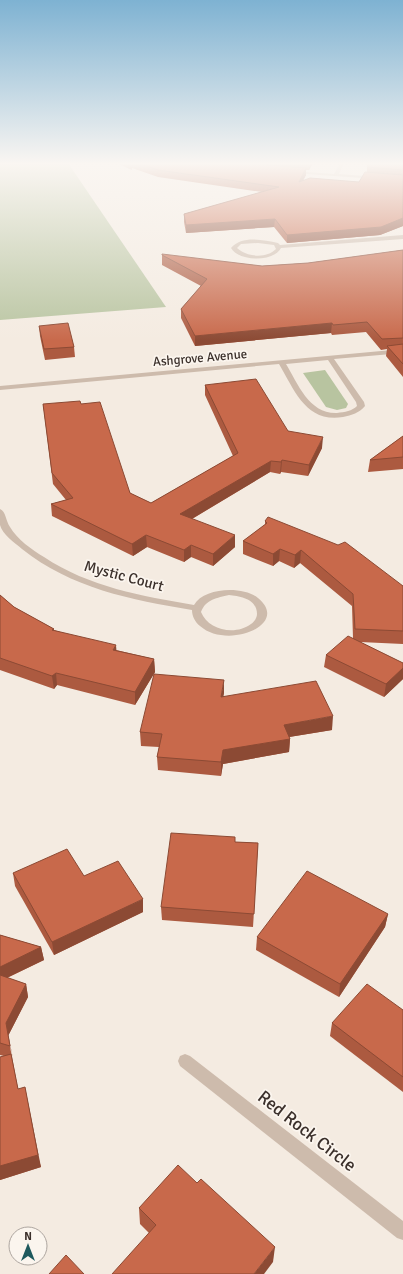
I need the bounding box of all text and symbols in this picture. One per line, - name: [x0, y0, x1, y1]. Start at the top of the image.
- street label: Ashgrove Avenue: [152, 346, 248, 370]
- street label: Mystic Court: [82, 557, 166, 595]
- street label: Red Rock Circle: [253, 1086, 361, 1176]
- north arrow: [8, 1226, 48, 1266]
- text: N: [24, 1230, 32, 1243]

